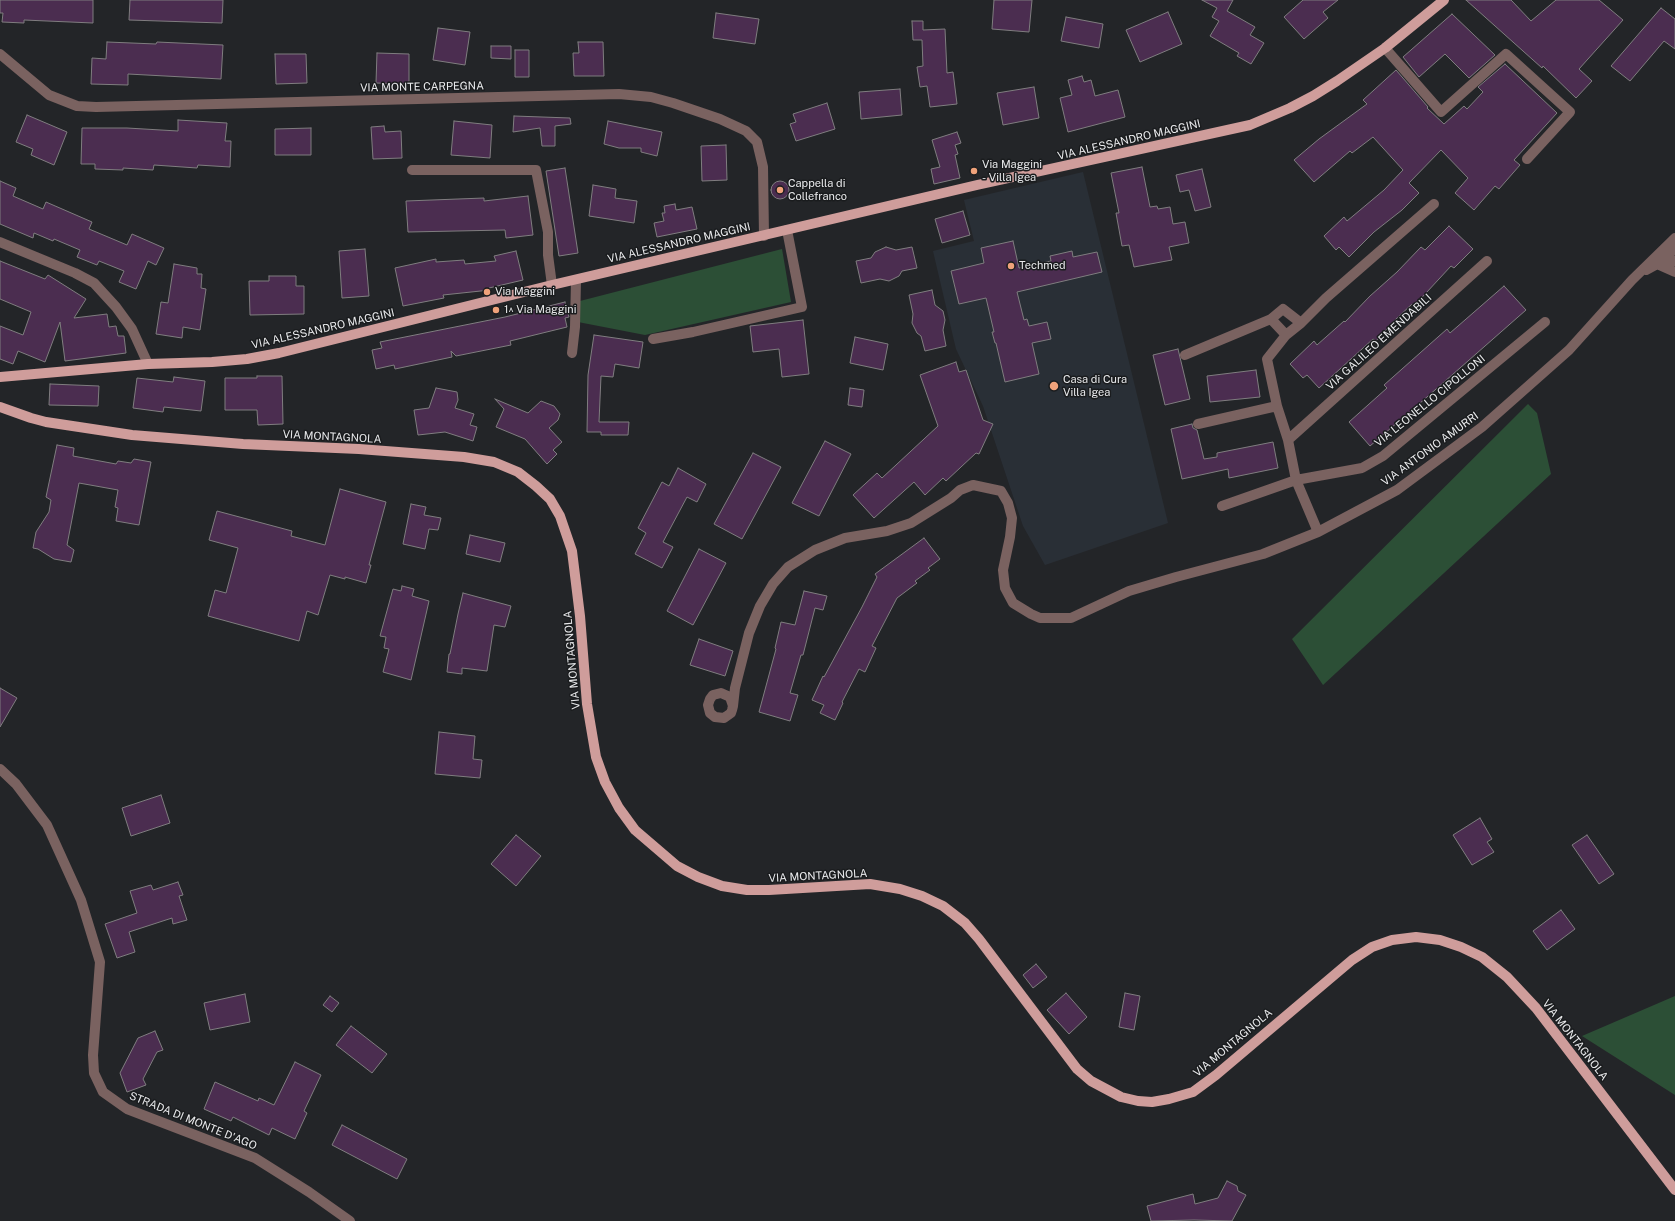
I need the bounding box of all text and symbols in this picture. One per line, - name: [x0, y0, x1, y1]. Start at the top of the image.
- street label: VIA MONTE CARPEGNA: [360, 79, 484, 95]
- street label: VIA ALESSANDRO MAGGINI: [1056, 117, 1202, 163]
- place label: Via Maggini - Villa Igea: [982, 158, 1042, 184]
- marker: Via Maggini - Villa Igea: [969, 166, 979, 176]
- place label: Cappella di Collefranco: [788, 177, 847, 203]
- marker: Cappella di Collefranco: [775, 185, 785, 195]
- street label: VIA ALESSANDRO MAGGINI: [606, 220, 752, 266]
- place label: Techmed: [1019, 259, 1066, 273]
- marker: Techmed: [1006, 261, 1016, 271]
- place label: Via Maggini: [495, 285, 555, 299]
- marker: Via Maggini: [482, 287, 492, 297]
- street label: VIA GALILEO EMENDABILI: [1324, 291, 1434, 393]
- place label: 1^ Via Maggini: [504, 303, 576, 317]
- marker: 1^ Via Maggini: [491, 305, 501, 315]
- street label: VIA ALESSANDRO MAGGINI: [250, 306, 396, 352]
- street label: VIA LEONELLO CIPOLLONI: [1372, 352, 1488, 450]
- place label: Casa di Cura Villa Igea: [1063, 373, 1127, 399]
- marker: Casa di Cura Villa Igea: [1048, 380, 1060, 392]
- street label: VIA ANTONIO AMURRI: [1379, 409, 1481, 489]
- street label: VIA MONTAGNOLA: [282, 428, 382, 446]
- street label: VIA MONTAGNOLA: [561, 610, 583, 710]
- street label: VIA MONTAGNOLA: [768, 867, 868, 885]
- street label: VIA MONTAGNOLA: [1539, 997, 1611, 1083]
- street label: VIA MONTAGNOLA: [1191, 1006, 1275, 1080]
- street label: STRADA DI MONTE D'AGO: [127, 1089, 259, 1153]

